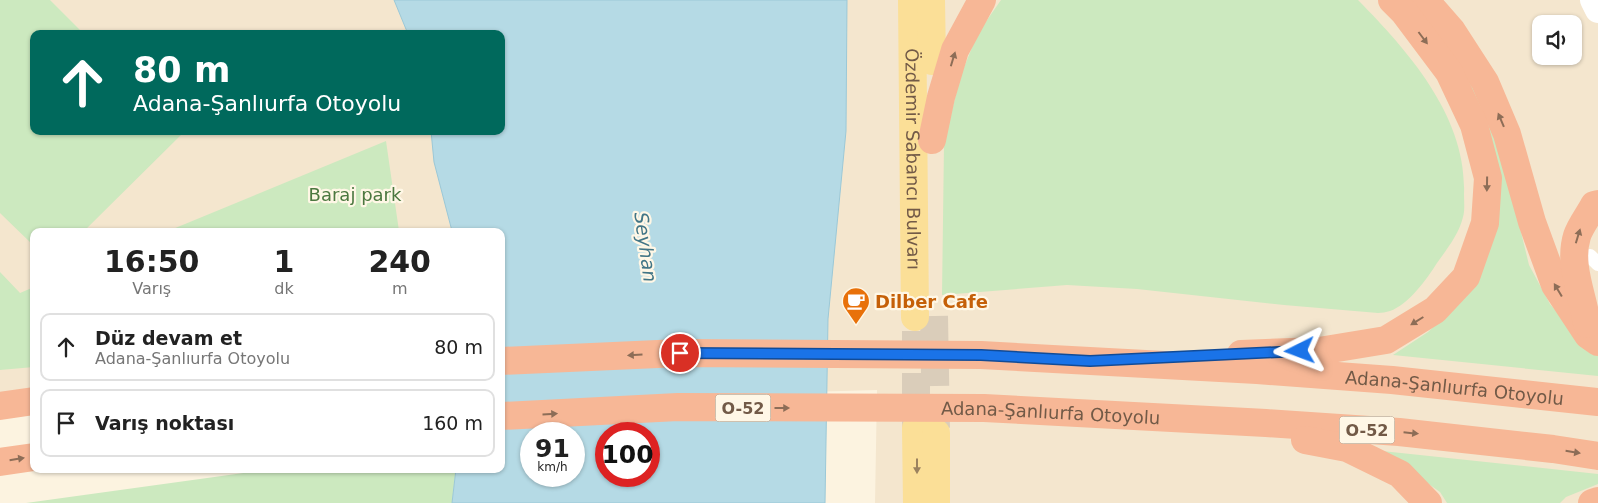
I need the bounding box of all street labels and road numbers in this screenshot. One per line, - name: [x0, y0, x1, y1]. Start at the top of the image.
- street label: Özdemir Sabancı Bulvarı: [902, 48, 925, 270]
- street label: Adana-Şanlıurfa Otoyolu: [1345, 366, 1565, 409]
- road number: O-52: [716, 394, 770, 422]
- street label: Adana-Şanlıurfa Otoyolu: [941, 397, 1161, 428]
- road number: O-52: [1340, 416, 1394, 444]

